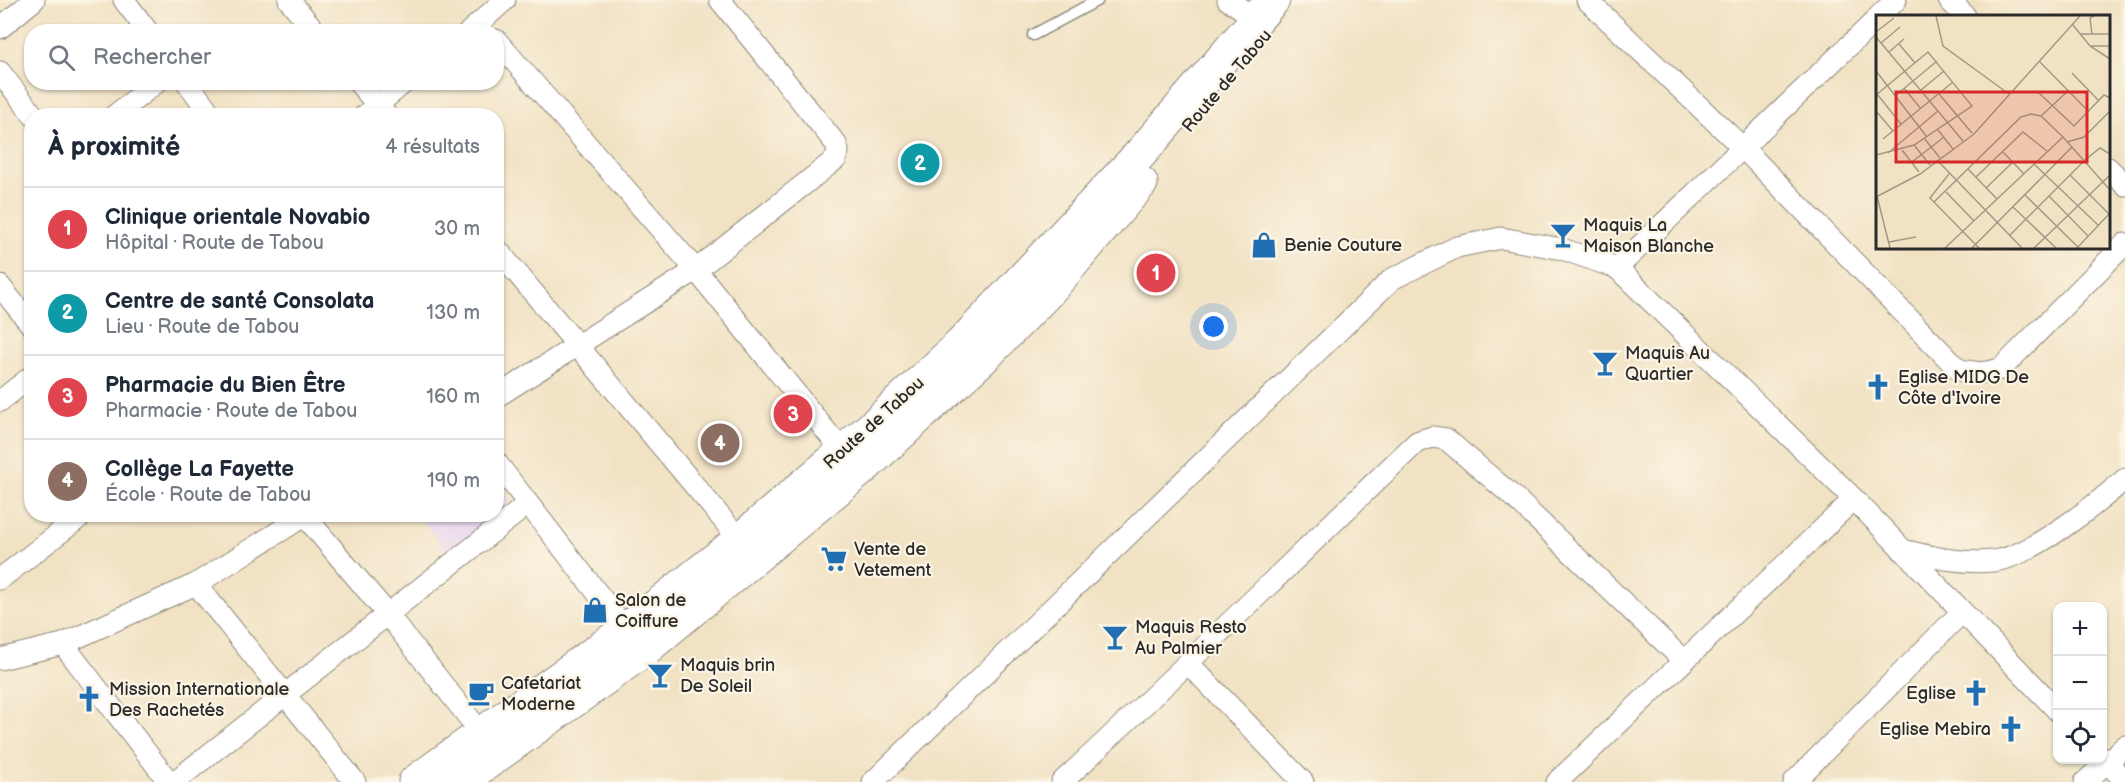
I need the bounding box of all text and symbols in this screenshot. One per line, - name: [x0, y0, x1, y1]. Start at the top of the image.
- inset map: [1876, 15, 2110, 249]
- search box: [24, 24, 504, 90]
- street label: Route de Tabou: [1178, 25, 1276, 137]
- icon: search: [45, 41, 78, 74]
- text: Rechercher: [93, 44, 211, 71]
- text: À proximité: [48, 132, 180, 163]
- text: 4 résultats: [385, 135, 480, 159]
- pin: 2: [900, 140, 940, 186]
- text: Clinique orientale Novabio: [105, 204, 370, 231]
- place label: Maquis La Maison Blanche: [1583, 215, 1714, 257]
- text: 1: [63, 217, 72, 241]
- text: 30 m: [434, 217, 480, 241]
- bar icon: Maquis La Maison Blanche: [1548, 220, 1578, 250]
- shop icon: Benie Couture: [1249, 230, 1279, 260]
- text: Hôpital · Route de Tabou: [105, 231, 324, 255]
- place label: Benie Couture: [1284, 235, 1402, 256]
- pin: 1: [1136, 250, 1176, 296]
- text: Centre de santé Consolata: [105, 288, 375, 315]
- text: 2: [62, 301, 73, 325]
- text: 130 m: [426, 301, 480, 325]
- your location: [1199, 312, 1228, 341]
- text: Lieu · Route de Tabou: [105, 315, 299, 339]
- place label: Maquis Au Quartier: [1625, 343, 1710, 385]
- bar icon: Maquis Au Quartier: [1590, 348, 1620, 378]
- place label: Eglise MIDG De Côte d'Ivoire: [1898, 367, 2029, 409]
- text: Pharmacie du Bien Être: [105, 372, 346, 399]
- street label: Route de Tabou: [819, 372, 929, 474]
- church icon: Eglise MIDG De Côte d'Ivoire: [1863, 372, 1893, 402]
- text: 3: [62, 385, 73, 409]
- text: 160 m: [426, 385, 480, 409]
- pin: 3: [774, 392, 812, 436]
- text: Pharmacie · Route de Tabou: [105, 399, 358, 423]
- pin: 4: [700, 420, 740, 466]
- text: Collège La Fayette: [105, 456, 294, 483]
- text: 4: [62, 469, 73, 493]
- text: 190 m: [427, 469, 480, 493]
- text: École · Route de Tabou: [105, 483, 311, 507]
- place label: Vente de Vetement: [854, 539, 932, 581]
- supermarket icon: Vente de Vetement: [819, 544, 849, 574]
- place label: Salon de Coiffure: [615, 590, 687, 632]
- shop icon: Salon de Coiffure: [580, 595, 610, 625]
- map controls: [2053, 602, 2107, 764]
- button: +: [2053, 602, 2107, 656]
- place label: Maquis Resto Au Palmier: [1135, 617, 1247, 659]
- bar icon: Maquis Resto Au Palmier: [1100, 622, 1130, 652]
- place label: Maquis brin De Soleil: [680, 655, 775, 697]
- button: −: [2053, 656, 2107, 710]
- bar icon: Maquis brin De Soleil: [645, 660, 675, 690]
- place label: Cafetariat Moderne: [501, 673, 582, 715]
- cafe icon: Cafetariat Moderne: [466, 678, 496, 708]
- church icon: Eglise: [1961, 678, 1991, 708]
- place label: Mission Internationale Des Rachetés: [109, 679, 289, 721]
- place label: Eglise: [1906, 683, 1956, 704]
- church icon: Mission Internationale Des Rachetés: [74, 684, 104, 714]
- button: locate: [2053, 710, 2107, 764]
- church icon: Eglise Mebira: [1996, 714, 2026, 744]
- place label: Eglise Mebira: [1879, 719, 1991, 740]

